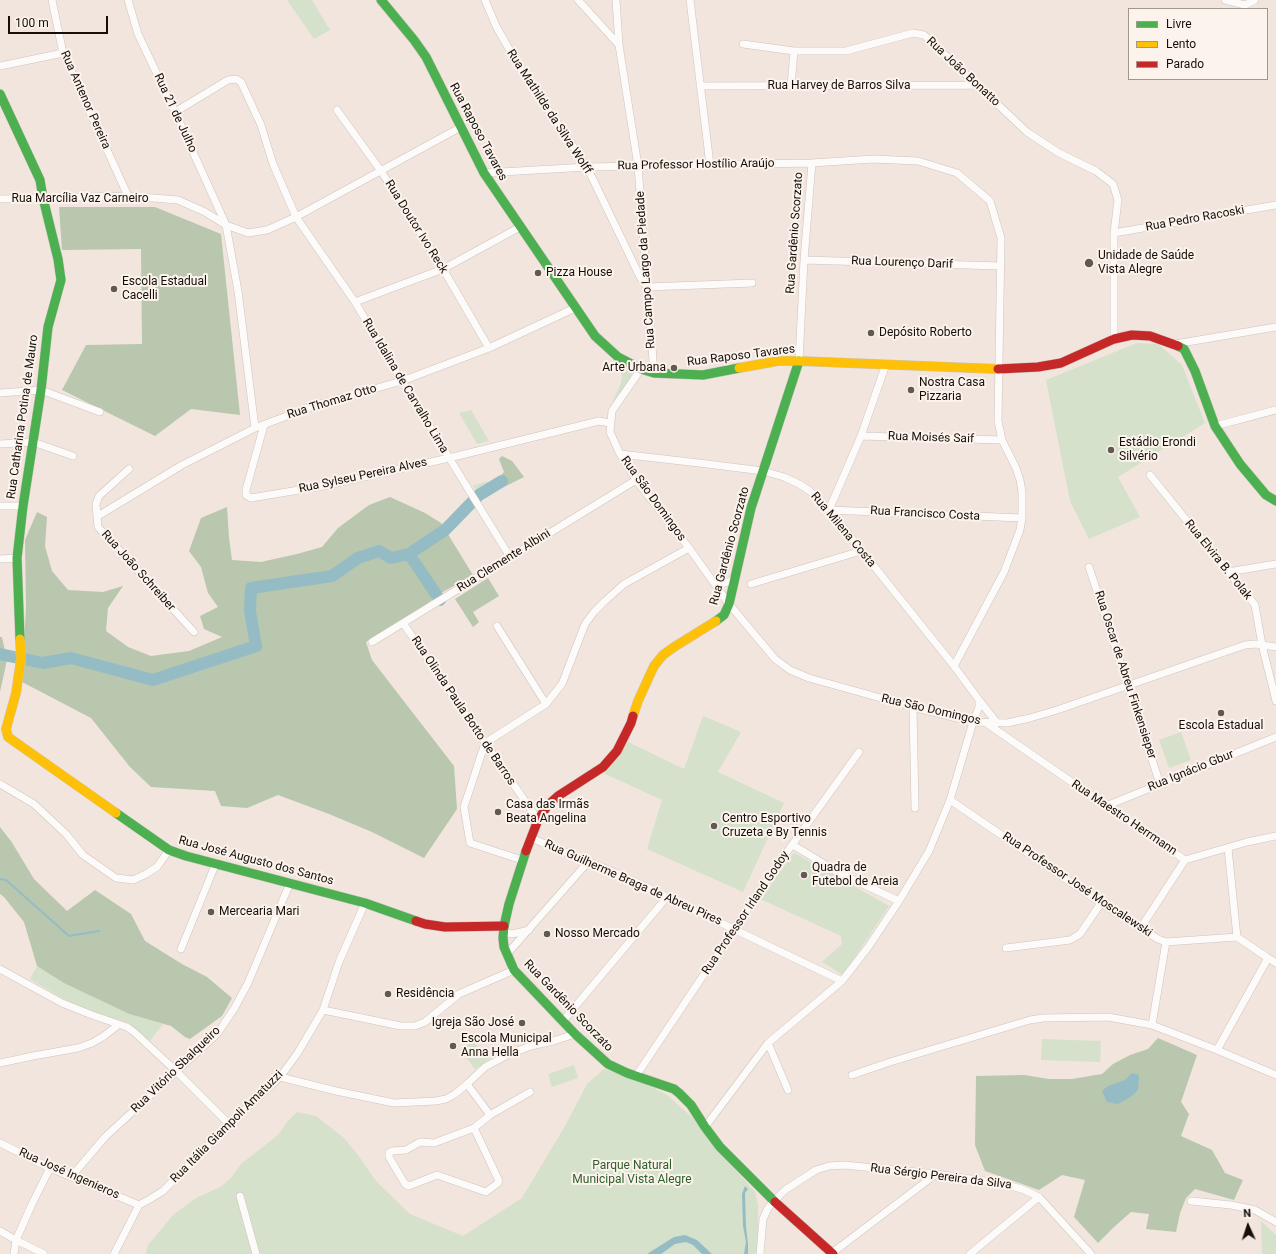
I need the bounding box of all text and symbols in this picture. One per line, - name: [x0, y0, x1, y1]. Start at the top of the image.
- scale bar: [10, 8, 110, 34]
- legend: [1128, 8, 1268, 80]
- text: 100 m: [15, 16, 49, 30]
- text: Livre: [1166, 17, 1192, 31]
- street label: Rua João Bonatto: [923, 34, 1003, 110]
- text: Lento: [1166, 37, 1196, 51]
- street label: Rua Mathilde da Silva Wolff: [503, 47, 595, 177]
- street label: Rua Antenor Pereira: [57, 49, 113, 151]
- text: Parado: [1166, 57, 1204, 71]
- street label: Rua 21 de Julho: [150, 71, 200, 155]
- street label: Rua Harvey de Barros Silva: [768, 79, 910, 93]
- street label: Rua Raposo Tavares: [446, 81, 510, 183]
- street label: Rua Professor Hostílio Araújo: [617, 156, 775, 174]
- street label: Rua Gardênio Scorzato: [784, 172, 806, 294]
- street label: Rua Doutor Ivo Reck: [381, 178, 451, 276]
- street label: Rua Campo Largo da Piedade: [633, 191, 659, 349]
- street label: Rua Marcília Vaz Carneiro: [12, 192, 148, 206]
- street label: Rua Pedro Racoski: [1144, 203, 1246, 235]
- place label: Unidade de Saúde Vista Alegre: [1098, 249, 1194, 277]
- street label: Rua Lourenço Darif: [851, 254, 953, 272]
- marker: Unidade de Saúde Vista Alegre: [1083, 257, 1095, 269]
- place label: Pizza House: [546, 266, 612, 280]
- marker: Pizza House: [533, 268, 543, 278]
- place label: Escola Estadual Cacelli: [122, 275, 207, 303]
- marker: Escola Estadual Cacelli: [109, 284, 119, 294]
- street label: Rua Idalina de Carvalho Lima: [359, 316, 451, 456]
- place label: Depósito Roberto: [879, 326, 972, 340]
- marker: Depósito Roberto: [866, 328, 876, 338]
- street label: Rua Catharina Potina de Mauro: [4, 334, 42, 500]
- street label: Rua Raposo Tavares: [686, 342, 796, 370]
- place label: Arte Urbana: [602, 361, 666, 375]
- marker: Arte Urbana: [669, 363, 679, 373]
- place label: Nostra Casa Pizzaria: [919, 376, 985, 404]
- street label: Rua Thomaz Otto: [285, 382, 379, 422]
- marker: Nostra Casa Pizzaria: [906, 385, 916, 395]
- street label: Rua Moisés Saif: [888, 429, 974, 447]
- place label: Estádio Erondi Silvério: [1119, 436, 1196, 464]
- marker: Estádio Erondi Silvério: [1106, 445, 1116, 455]
- street label: Rua São Domingos: [617, 454, 689, 544]
- street label: Rua Sylseu Pereira Alves: [298, 455, 428, 497]
- street label: Rua Gardênio Scorzato: [707, 485, 753, 607]
- street label: Rua Milena Costa: [807, 490, 879, 570]
- street label: Rua Francisco Costa: [870, 504, 980, 524]
- street label: Rua Elvira B. Polak: [1181, 517, 1255, 603]
- street label: Rua Clemente Albini: [455, 526, 553, 596]
- street label: Rua João Schreiber: [98, 528, 178, 614]
- street label: Rua Oscar de Abreu Finkensieper: [1091, 589, 1159, 761]
- street label: Rua Olinda Paula Botto de Barros: [408, 634, 518, 788]
- street label: Rua São Domingos: [880, 692, 982, 728]
- marker: Escola Estadual: [1216, 708, 1226, 718]
- place label: Escola Estadual: [1179, 719, 1263, 733]
- street label: Rua Ignácio Gbur: [1146, 747, 1236, 795]
- street label: Rua Maestro Herrmann: [1069, 777, 1179, 859]
- place label: Casa das Irmãs Beata Angelina: [506, 798, 589, 826]
- marker: Casa das Irmãs Beata Angelina: [493, 807, 503, 817]
- place label: Centro Esportivo Cruzeta e By Tennis: [722, 812, 827, 840]
- marker: Centro Esportivo Cruzeta e By Tennis: [709, 821, 719, 831]
- street label: Rua Professor José Moscalewski: [999, 829, 1155, 941]
- street label: Rua José Augusto dos Santos: [177, 833, 335, 889]
- street label: Rua Guilherme Braga de Abreu Pires: [542, 837, 724, 929]
- street label: Rua Professor Irland Godoy: [699, 848, 793, 978]
- place label: Quadra de Futebol de Areia: [812, 861, 899, 889]
- marker: Quadra de Futebol de Areia: [799, 870, 809, 880]
- place label: Mercearia Mari: [219, 905, 299, 919]
- marker: Mercearia Mari: [206, 907, 216, 917]
- place label: Nosso Mercado: [555, 927, 640, 941]
- marker: Nosso Mercado: [542, 929, 552, 939]
- street label: Rua Gardênio Scorzato: [520, 957, 616, 1055]
- place label: Residência: [396, 987, 454, 1001]
- marker: Residência: [383, 989, 393, 999]
- place label: Igreja São José: [432, 1016, 514, 1030]
- marker: Igreja São José: [517, 1018, 527, 1028]
- street label: Rua Vitório Sbalqueiro: [128, 1024, 224, 1116]
- place label: Escola Municipal Anna Hella: [461, 1032, 552, 1060]
- marker: Escola Municipal Anna Hella: [448, 1041, 458, 1051]
- street label: Rua Itália Giampoli Amatuzzi: [168, 1068, 286, 1186]
- street label: Rua José Ingenieros: [17, 1145, 121, 1203]
- park label: Parque Natural Municipal Vista Alegre: [572, 1159, 692, 1187]
- street label: Rua Sérgio Pereira da Silva: [869, 1161, 1013, 1193]
- north arrow: [1228, 1206, 1268, 1246]
- text: N: [1243, 1207, 1252, 1220]

